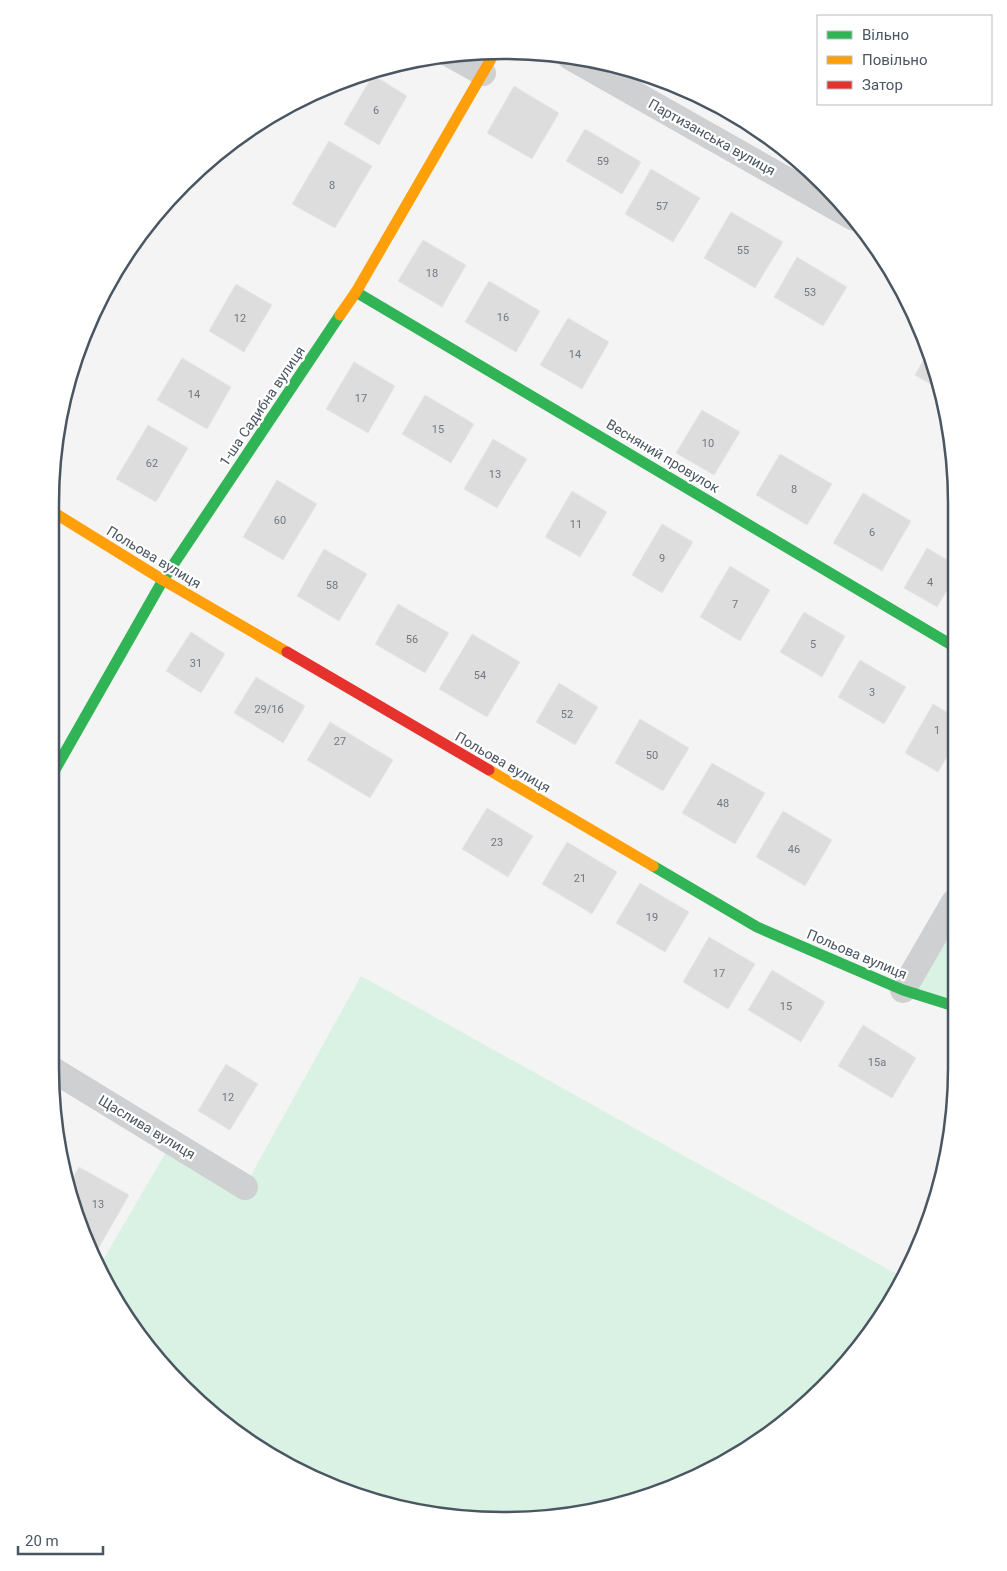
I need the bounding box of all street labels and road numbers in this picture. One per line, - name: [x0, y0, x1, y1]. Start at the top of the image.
- street label: Партизанська вулиця: [646, 95, 778, 179]
- street label: 1-ша Садибна вулиця: [216, 343, 308, 469]
- street label: Весняний провулок: [604, 416, 723, 496]
- street label: Польова вулиця: [104, 523, 204, 591]
- street label: Польова вулиця: [453, 728, 553, 796]
- street label: Польова вулиця: [805, 926, 909, 982]
- street label: Щаслива вулиця: [96, 1092, 198, 1162]

